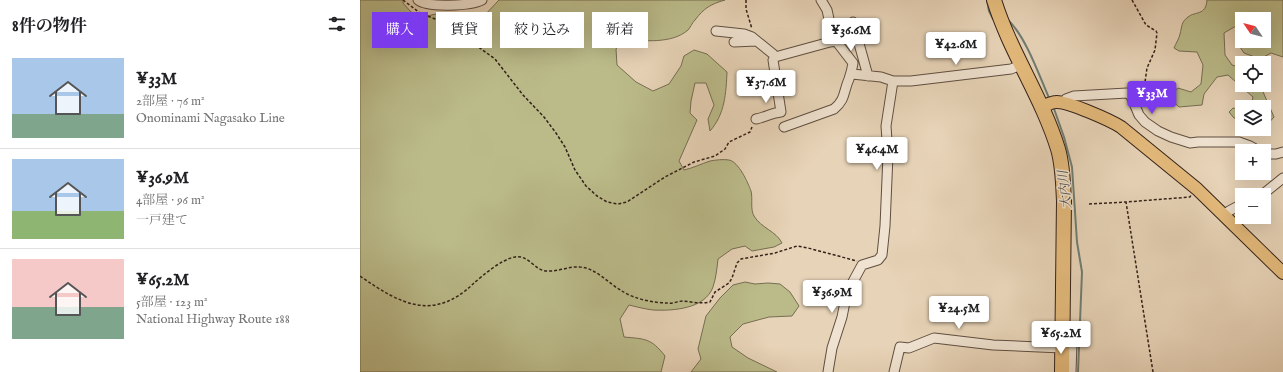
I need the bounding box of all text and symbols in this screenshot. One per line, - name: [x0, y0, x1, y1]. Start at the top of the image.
- chip: 購入: [372, 12, 428, 48]
- chip: 賃貸: [436, 12, 492, 48]
- chip: 絞り込み: [500, 12, 584, 48]
- chip: 新着: [592, 12, 648, 48]
- north arrow: [1235, 12, 1271, 48]
- map controls: [1235, 12, 1271, 224]
- icon: filters: [326, 13, 348, 35]
- text: 8件の物件: [12, 16, 87, 37]
- pin: ¥36.6M: [818, 18, 884, 52]
- text: ¥36.6M: [831, 22, 871, 39]
- pin: ¥42.6M: [923, 32, 989, 66]
- text: ¥42.6M: [935, 36, 977, 53]
- button: locate: [1235, 56, 1271, 92]
- text: ¥33M: [136, 69, 177, 90]
- pin: ¥37.6M: [733, 70, 799, 104]
- icon: home: [44, 74, 92, 122]
- text: ¥37.6M: [746, 74, 786, 91]
- pin: ¥33M: [1128, 81, 1176, 115]
- text: ¥33M: [1136, 85, 1168, 102]
- text: 2部屋 · 76 m²: [136, 93, 205, 110]
- button: layers: [1235, 100, 1271, 136]
- text: Onominami Nagasako Line: [136, 110, 285, 127]
- pin: ¥46.4M: [844, 137, 910, 171]
- text: ¥46.4M: [856, 141, 898, 158]
- button: +: [1235, 144, 1271, 180]
- text: ¥36.9M: [136, 168, 189, 189]
- water label: 大内川: [1055, 168, 1076, 210]
- icon: home: [44, 175, 92, 223]
- button: −: [1235, 188, 1271, 224]
- text: 4部屋 · 96 m²: [136, 192, 205, 209]
- text: 一戸建て: [136, 212, 188, 229]
- text: ¥65.2M: [136, 270, 189, 291]
- icon: home: [44, 275, 92, 323]
- pin: ¥36.9M: [799, 280, 865, 314]
- text: ¥36.9M: [812, 284, 852, 301]
- text: 5部屋 · 123 m²: [136, 294, 208, 311]
- pin: ¥24.5M: [926, 296, 992, 330]
- text: ¥24.5M: [938, 300, 980, 317]
- text: National Highway Route 188: [136, 311, 290, 328]
- pin: ¥65.2M: [1028, 321, 1094, 355]
- text: ¥65.2M: [1041, 325, 1081, 342]

